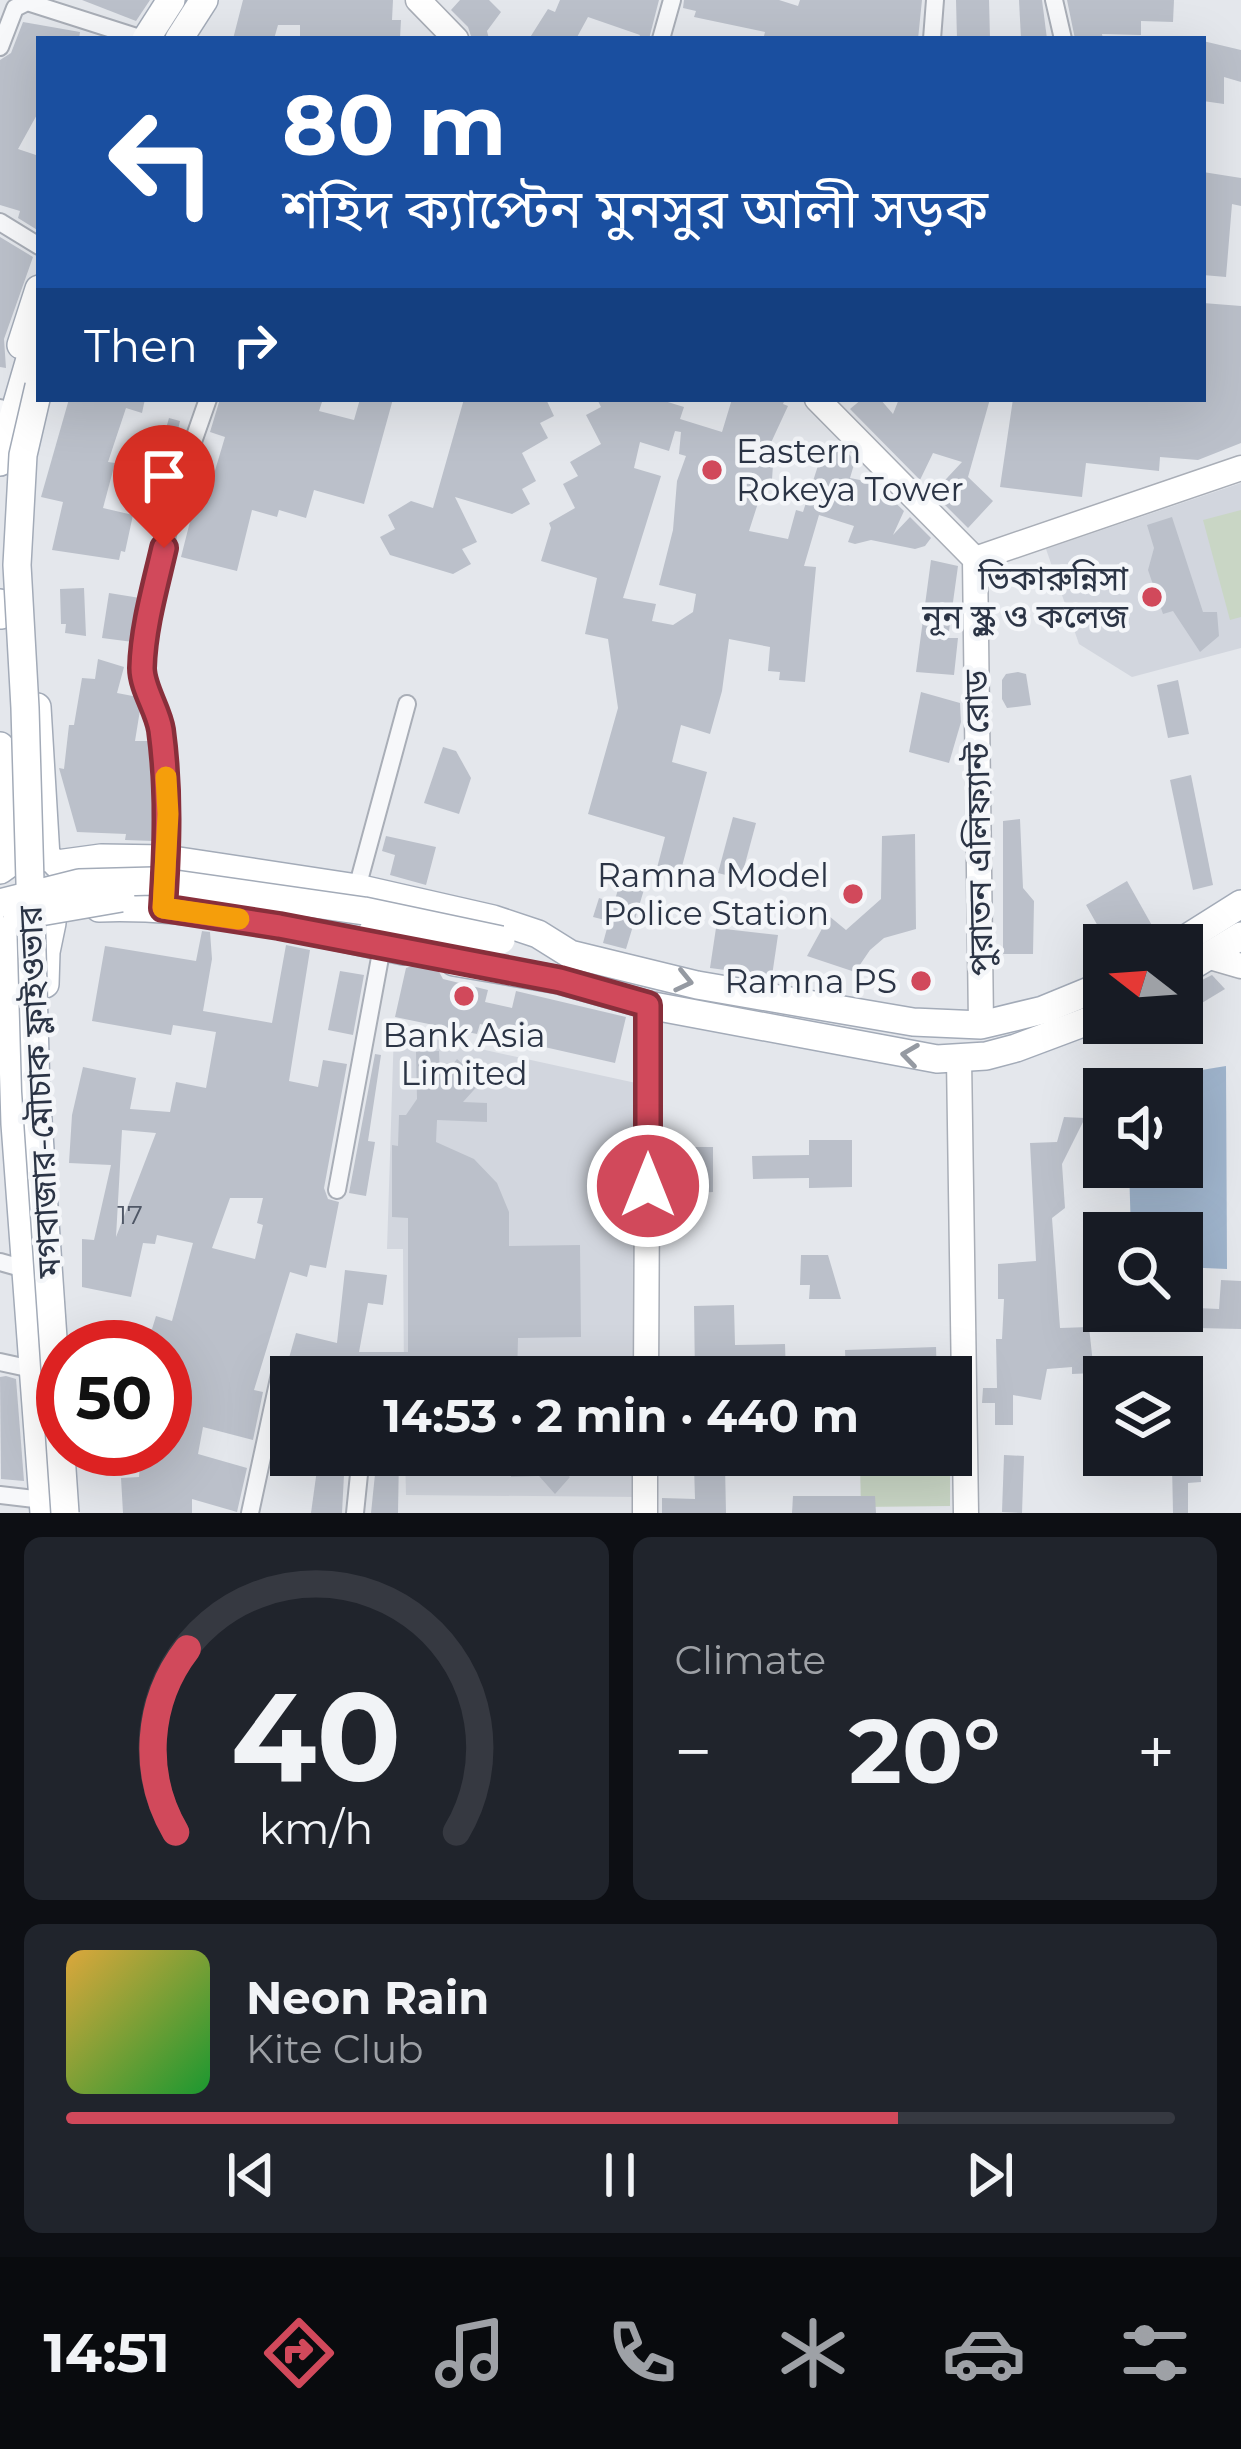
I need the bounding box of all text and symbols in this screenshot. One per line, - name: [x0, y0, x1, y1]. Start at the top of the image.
- text: 80 m: [282, 74, 506, 176]
- icon: left: [84, 84, 240, 240]
- text: শহিদ ক্যাপ্টেন মুনসুর আলী সড়ক: [282, 176, 988, 242]
- icon: right: [222, 312, 288, 378]
- text: Then: [84, 318, 198, 373]
- pin: [113, 425, 215, 548]
- place label: Eastern Rokeya Tower: [736, 431, 964, 509]
- icon: arrive: [131, 443, 197, 509]
- marker: Eastern Rokeya Tower: [699, 457, 725, 483]
- place label: ভিকারুন্নিসা নূন স্কুল ও কলেজ: [921, 558, 1129, 637]
- marker: ভিকারুন্নিসা নূন স্কুল ও কলেজ: [1139, 584, 1165, 610]
- street label: পুরাতন এলিফ্যান্ট রোড: [955, 669, 1001, 976]
- place label: Ramna Model Police Station: [597, 855, 829, 933]
- marker: Ramna Model Police Station: [840, 881, 866, 907]
- street label: মগবাজার-মৌচাক ফ্লাইওভার: [9, 905, 69, 1280]
- north arrow: [1083, 924, 1203, 1044]
- map controls: [1083, 924, 1203, 1476]
- place label: Ramna PS: [724, 961, 897, 1001]
- one-way arrow: [674, 967, 694, 992]
- marker: Ramna PS: [908, 968, 934, 994]
- marker: Bank Asia Limited: [451, 983, 477, 1009]
- place label: Bank Asia Limited: [383, 1015, 546, 1093]
- one-way arrow: [901, 1043, 920, 1069]
- button: sound: [1083, 1068, 1203, 1188]
- position arrow: [585, 1123, 711, 1249]
- house number: 17: [117, 1198, 143, 1231]
- button: search: [1083, 1212, 1203, 1332]
- speed limit sign: 50: [36, 1320, 192, 1476]
- button: layers: [1083, 1356, 1203, 1476]
- text: 14:53 · 2 min · 440 m: [383, 1388, 859, 1443]
- text: Climate: [675, 1636, 826, 1684]
- text: 40: [231, 1660, 402, 1812]
- text: 20°: [849, 1696, 1001, 1806]
- text: −: [675, 1711, 712, 1792]
- text: +: [1137, 1711, 1175, 1792]
- text: km/h: [259, 1801, 373, 1854]
- text: Neon Rain: [246, 1970, 489, 2025]
- text: Kite Club: [246, 2025, 424, 2073]
- icon: previous: [218, 2142, 284, 2208]
- icon: pause: [587, 2142, 653, 2208]
- icon: next: [957, 2142, 1023, 2208]
- icon: directions: [257, 2311, 341, 2395]
- icon: music: [428, 2311, 512, 2395]
- icon: phone: [600, 2311, 684, 2395]
- icon: climate: [771, 2311, 855, 2395]
- icon: car: [942, 2311, 1026, 2395]
- icon: filters: [1113, 2311, 1197, 2395]
- text: 14:51: [44, 2320, 170, 2386]

